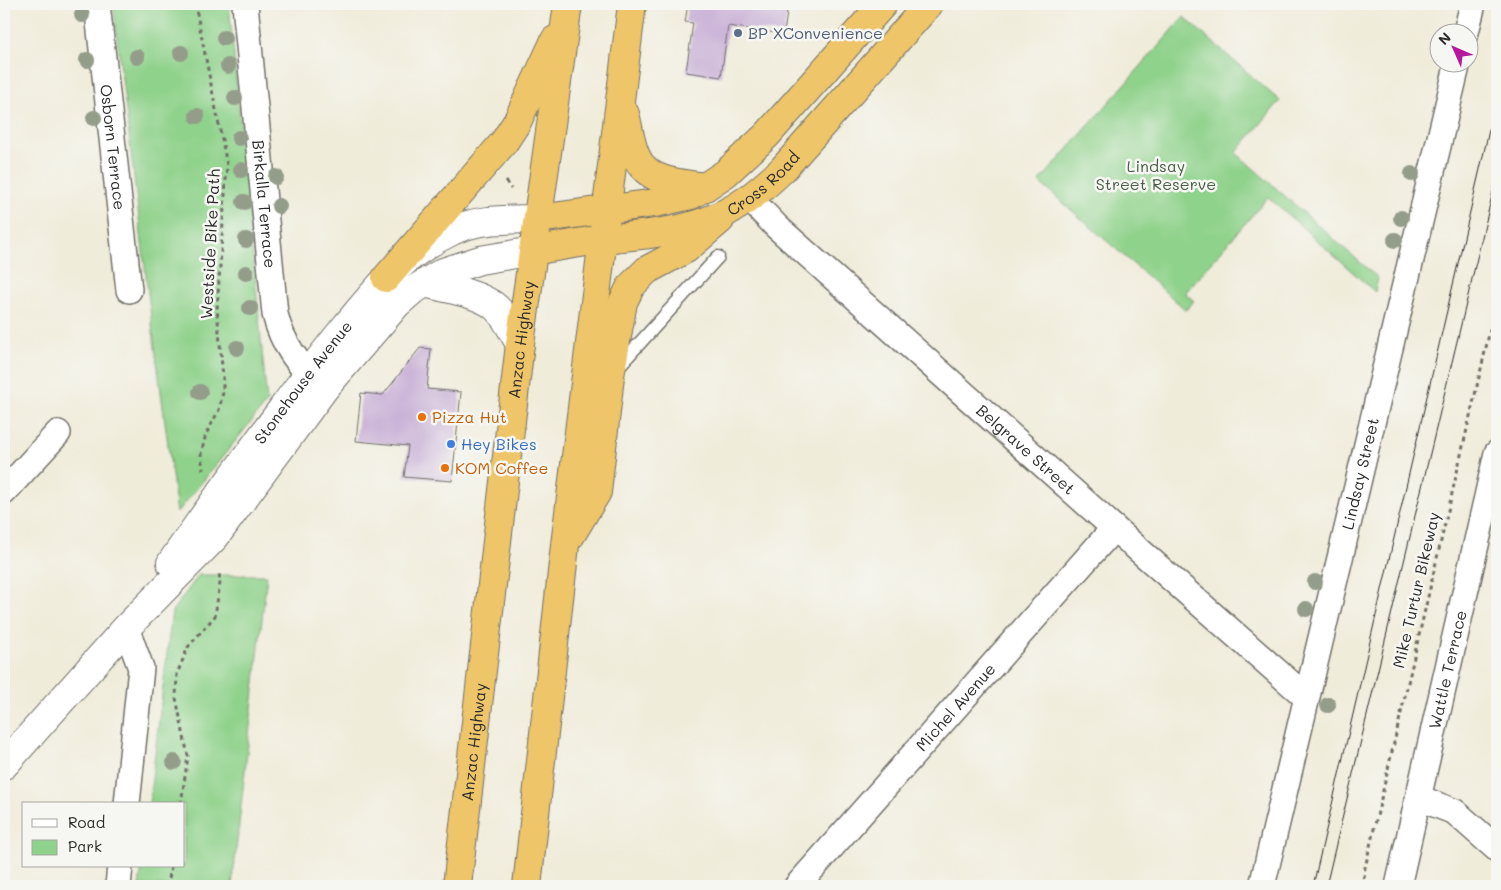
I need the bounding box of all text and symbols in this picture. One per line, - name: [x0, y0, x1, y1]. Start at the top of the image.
- place label: BP XConvenience: [748, 22, 883, 43]
- north arrow: [1428, 22, 1478, 72]
- marker: BP XConvenience: [732, 27, 744, 39]
- text: N: [1434, 28, 1455, 49]
- street label: Osborn Terrace: [96, 83, 131, 211]
- street label: Birkalla Terrace: [248, 139, 282, 269]
- street label: Cross Road: [723, 146, 804, 220]
- park label: Lindsay Street Reserve: [1096, 155, 1216, 194]
- street label: Westside Bike Path: [195, 168, 224, 320]
- street label: Anzac Highway: [503, 279, 539, 400]
- street label: Stonehouse Avenue: [249, 316, 356, 448]
- street label: Belgrave Street: [972, 399, 1080, 499]
- place label: Pizza Hut: [432, 406, 507, 427]
- marker: Pizza Hut: [416, 411, 428, 423]
- street label: Lindsay Street: [1336, 415, 1383, 532]
- place label: Hey Bikes: [461, 433, 537, 454]
- marker: Hey Bikes: [445, 438, 457, 450]
- place label: KOM Coffee: [455, 457, 548, 478]
- marker: KOM Coffee: [439, 462, 451, 474]
- street label: Mike Turtur Bikeway: [1387, 510, 1444, 670]
- street label: Wattle Terrace: [1423, 608, 1471, 731]
- street label: Michel Avenue: [911, 658, 1000, 755]
- street label: Anzac Highway: [456, 682, 491, 802]
- legend: [22, 802, 185, 868]
- text: Road: [68, 812, 105, 832]
- text: Park: [68, 836, 102, 856]

